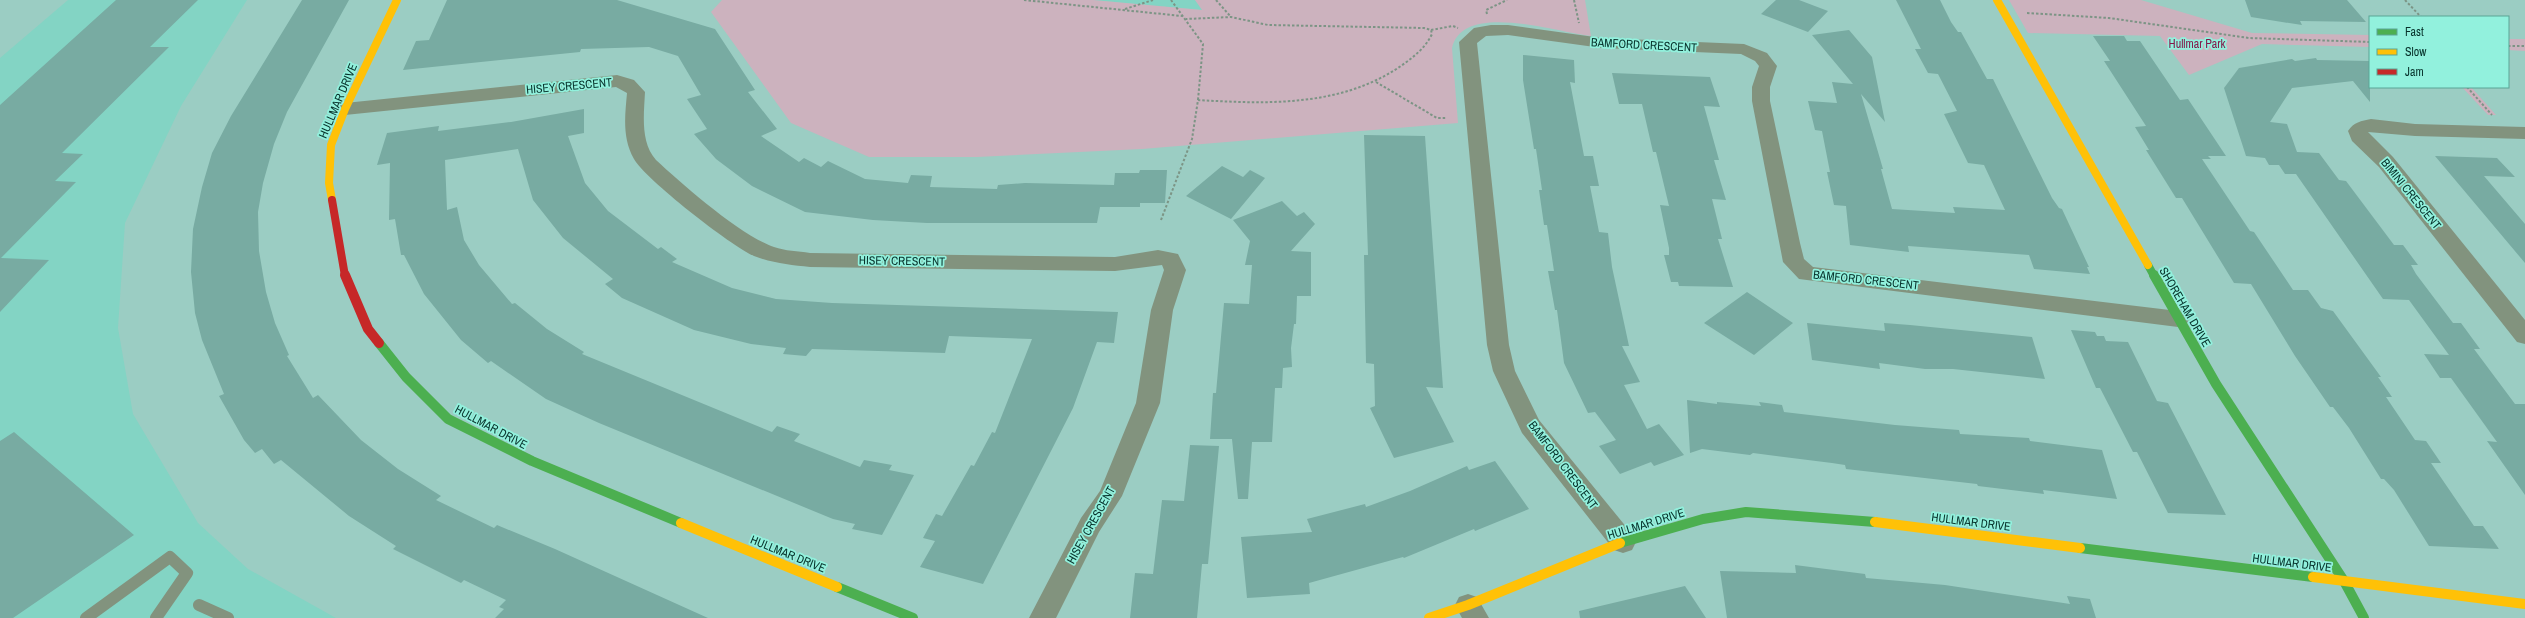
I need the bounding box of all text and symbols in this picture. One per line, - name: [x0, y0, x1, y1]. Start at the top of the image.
- legend: [2369, 16, 2509, 88]
- text: Fast: [2405, 24, 2424, 40]
- street label: BAMFORD CRESCENT: [1591, 34, 1697, 56]
- park label: Hullmar Park: [2169, 36, 2226, 52]
- text: Slow: [2405, 44, 2427, 60]
- street label: HULLMAR DRIVE: [315, 61, 361, 141]
- text: Jam: [2405, 64, 2424, 80]
- street label: HISEY CRESCENT: [525, 74, 613, 98]
- street label: BIMINI CRESCENT: [2377, 155, 2445, 233]
- street label: HISEY CRESCENT: [859, 252, 945, 270]
- street label: SHOREHAM DRIVE: [2156, 264, 2214, 350]
- street label: BAMFORD CRESCENT: [1812, 267, 1920, 293]
- street label: HULLMAR DRIVE: [452, 401, 530, 453]
- street label: BAMFORD CRESCENT: [1525, 418, 1601, 512]
- street label: HISEY CRESCENT: [1063, 483, 1119, 567]
- street label: HULLMAR DRIVE: [1605, 505, 1687, 543]
- street label: HULLMAR DRIVE: [1930, 509, 2012, 535]
- street label: HULLMAR DRIVE: [748, 532, 828, 576]
- street label: HULLMAR DRIVE: [2251, 550, 2333, 576]

